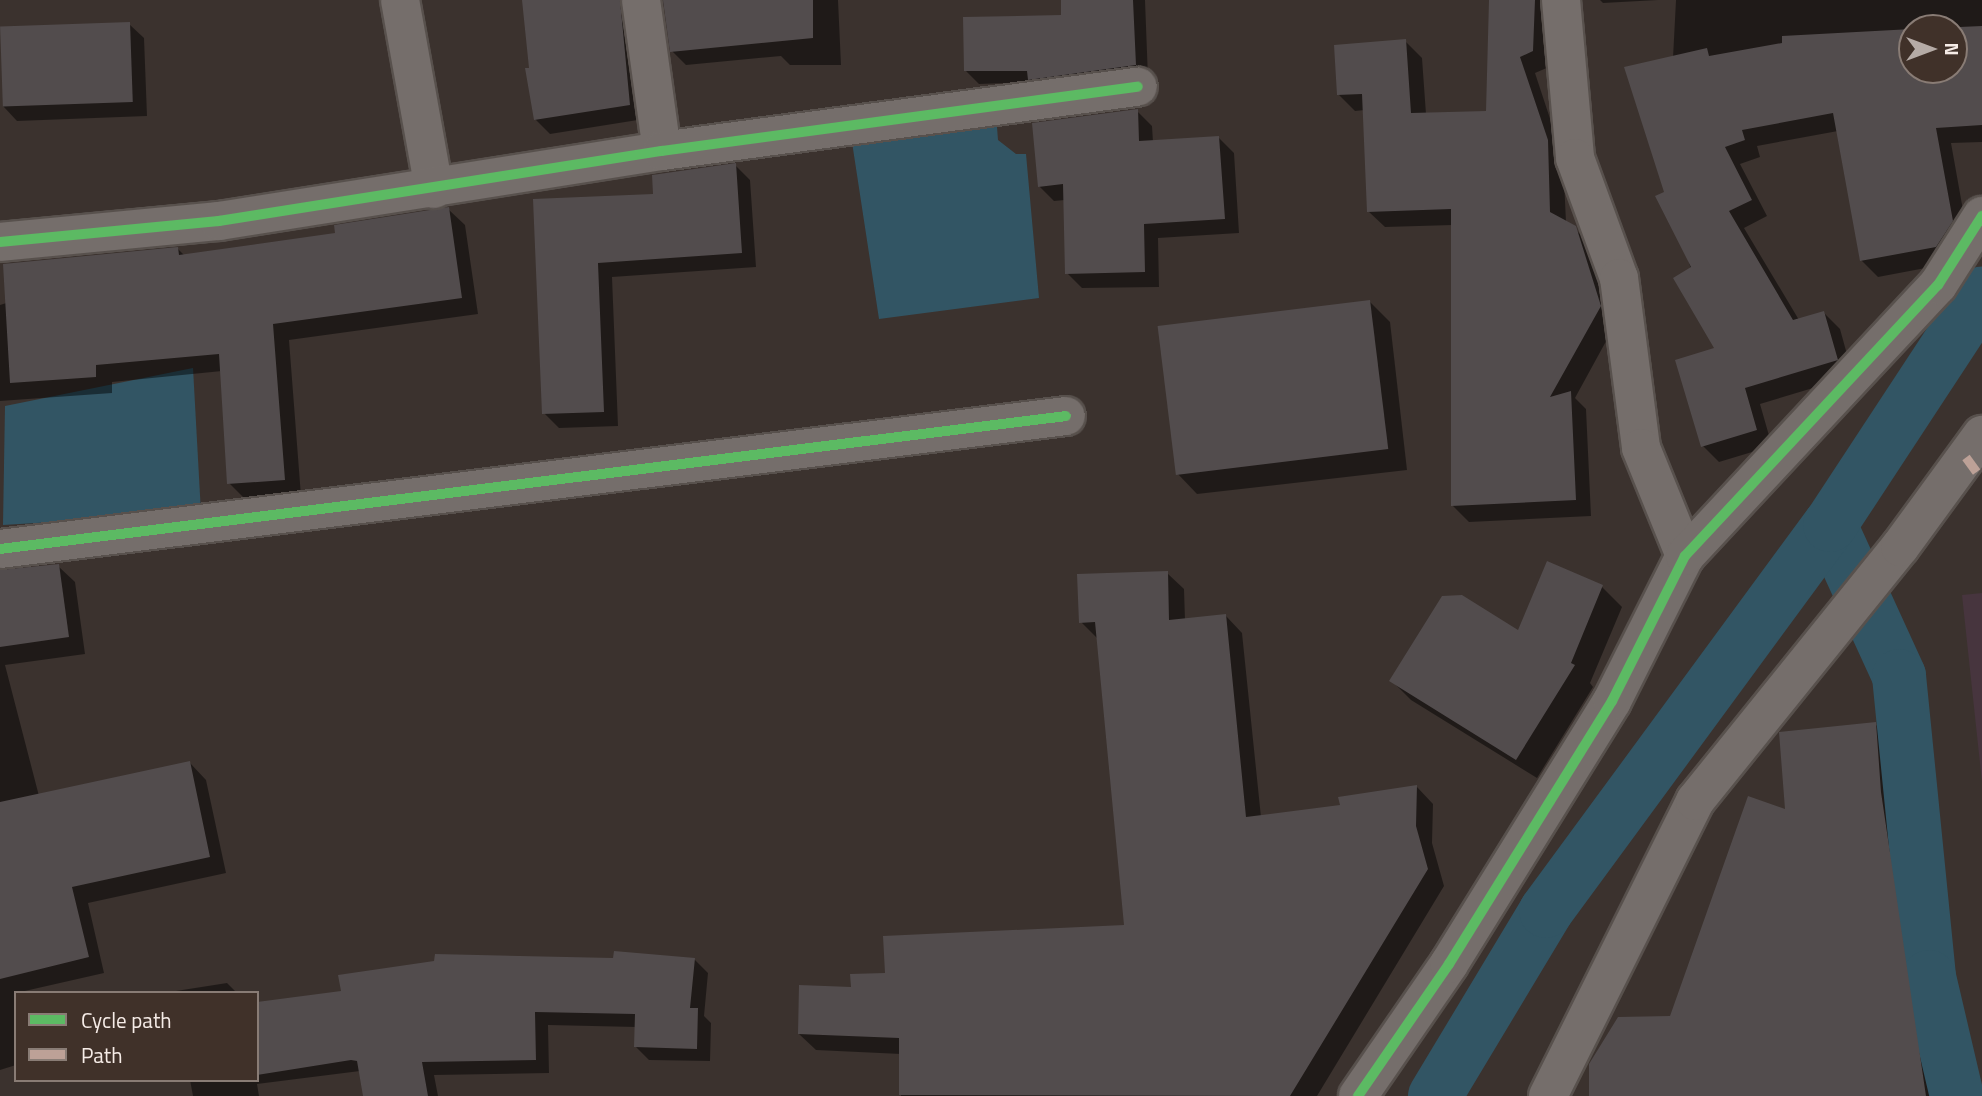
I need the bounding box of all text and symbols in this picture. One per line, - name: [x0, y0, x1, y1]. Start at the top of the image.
- north arrow: [1898, 14, 1968, 84]
- text: N: [1938, 42, 1967, 56]
- legend: [14, 991, 259, 1082]
- text: Cycle path: [81, 1004, 172, 1036]
- text: Path: [81, 1039, 123, 1071]

